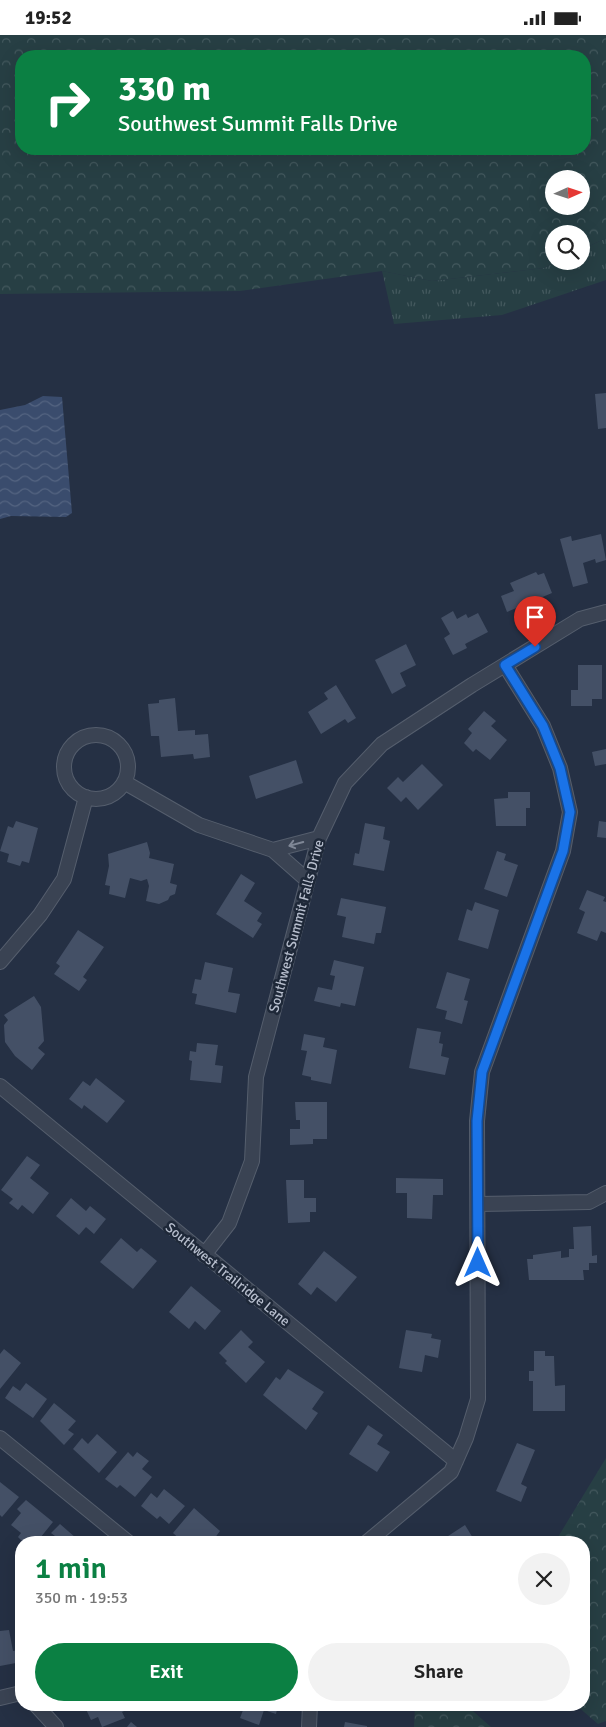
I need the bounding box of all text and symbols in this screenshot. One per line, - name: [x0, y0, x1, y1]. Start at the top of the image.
- text: 19:52: [25, 6, 72, 30]
- text: 330 m: [118, 67, 211, 110]
- icon: right: [35, 70, 100, 135]
- text: Southwest Summit Falls Drive: [118, 110, 398, 137]
- north arrow: [545, 170, 590, 215]
- map controls: [545, 170, 590, 270]
- button: search: [545, 225, 590, 270]
- pin: [514, 596, 556, 647]
- icon: arrive: [521, 603, 549, 631]
- street label: Southwest Summit Falls Drive: [265, 838, 328, 1014]
- one-way arrow: [289, 840, 305, 849]
- street label: Southwest Trailridge Lane: [162, 1219, 293, 1330]
- position arrow: [451, 1236, 503, 1288]
- text: 1 min: [35, 1550, 107, 1587]
- button: close: [518, 1553, 570, 1605]
- text: 350 m · 19:53: [35, 1588, 128, 1608]
- button: Exit: [35, 1643, 298, 1701]
- button: Share: [308, 1643, 570, 1701]

